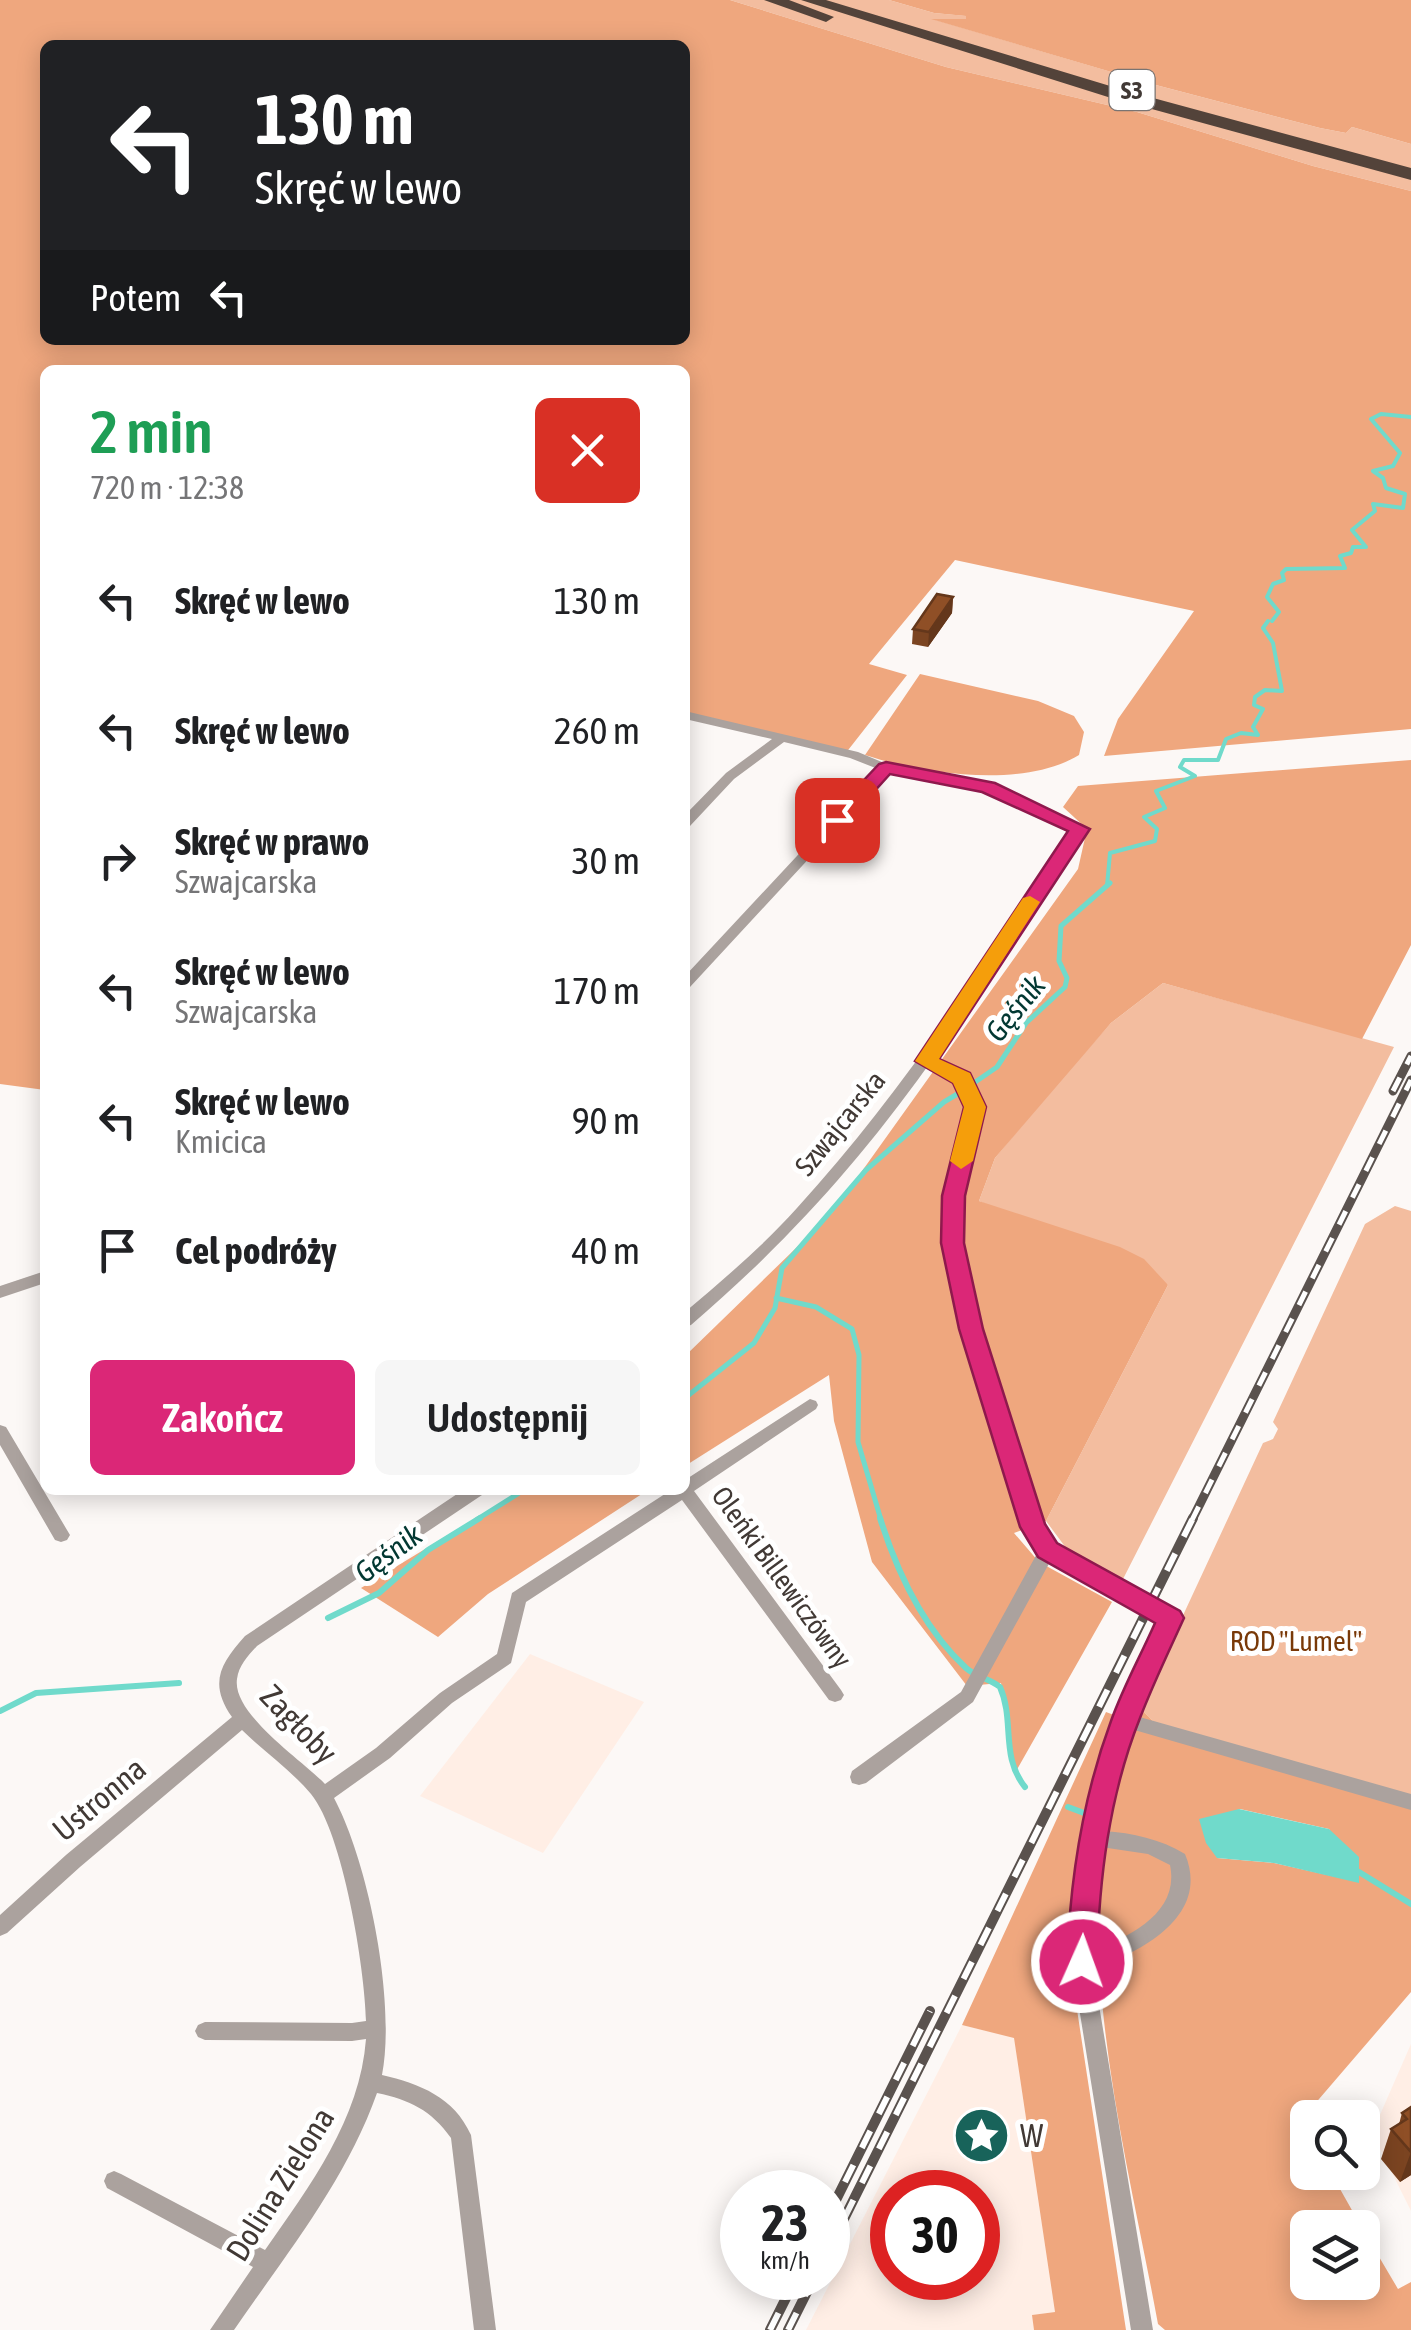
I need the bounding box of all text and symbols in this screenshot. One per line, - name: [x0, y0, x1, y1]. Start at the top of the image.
- road number: S3: [1110, 70, 1154, 110]
- text: 130 m: [255, 79, 414, 159]
- icon: left: [90, 80, 220, 210]
- text: Skręć w lewo: [255, 162, 462, 214]
- icon: left: [201, 270, 256, 325]
- text: Potem: [90, 276, 181, 319]
- text: 2 min: [90, 397, 213, 466]
- button: close: [535, 398, 640, 503]
- text: 720 m · 12:38: [90, 469, 244, 506]
- icon: left: [90, 573, 145, 628]
- text: Skręć w lewo: [175, 579, 350, 622]
- text: 130 m: [554, 579, 640, 622]
- icon: left: [90, 703, 145, 758]
- text: Skręć w lewo: [175, 709, 350, 752]
- text: 260 m: [554, 709, 640, 752]
- pin: [795, 778, 880, 863]
- icon: arrive: [810, 793, 865, 848]
- text: Skręć w prawo: [175, 820, 369, 863]
- icon: right: [90, 833, 145, 888]
- text: 30 m: [572, 839, 640, 882]
- text: Szwajcarska: [175, 863, 317, 900]
- text: Skręć w lewo: [175, 950, 350, 993]
- icon: left: [90, 963, 145, 1018]
- water label: Gęśnik: [978, 968, 1052, 1048]
- text: 170 m: [554, 969, 640, 1012]
- text: Szwajcarska: [175, 993, 317, 1030]
- street label: Szwajcarska: [788, 1065, 892, 1181]
- text: Skręć w lewo: [175, 1080, 350, 1123]
- icon: left: [90, 1093, 145, 1148]
- text: 90 m: [572, 1099, 640, 1142]
- text: Kmicica: [175, 1123, 267, 1160]
- icon: arrive: [90, 1223, 145, 1278]
- text: Cel podróży: [175, 1229, 337, 1272]
- text: 40 m: [572, 1229, 640, 1272]
- button: Zakończ: [90, 1360, 355, 1475]
- button: Udostępnij: [375, 1360, 640, 1475]
- street label: Oleńki Billewiczówny: [705, 1480, 859, 1674]
- water label: Gęśnik: [348, 1516, 429, 1589]
- park label: ROD "Lumel": [1230, 1625, 1362, 1657]
- street label: Zagłoby: [253, 1677, 345, 1771]
- street label: Ustronna: [45, 1750, 153, 1848]
- position arrow: [1030, 1910, 1134, 2014]
- map controls: [1290, 2100, 1380, 2300]
- button: search: [1290, 2100, 1380, 2190]
- street label: Dolina Zielona: [218, 2101, 342, 2267]
- place icon: W: [951, 2105, 1011, 2165]
- place label: W: [1020, 2117, 1044, 2154]
- speed limit sign: 30: [870, 2170, 1000, 2300]
- text: 23: [761, 2194, 808, 2252]
- button: layers: [1290, 2210, 1380, 2300]
- text: km/h: [760, 2246, 810, 2274]

